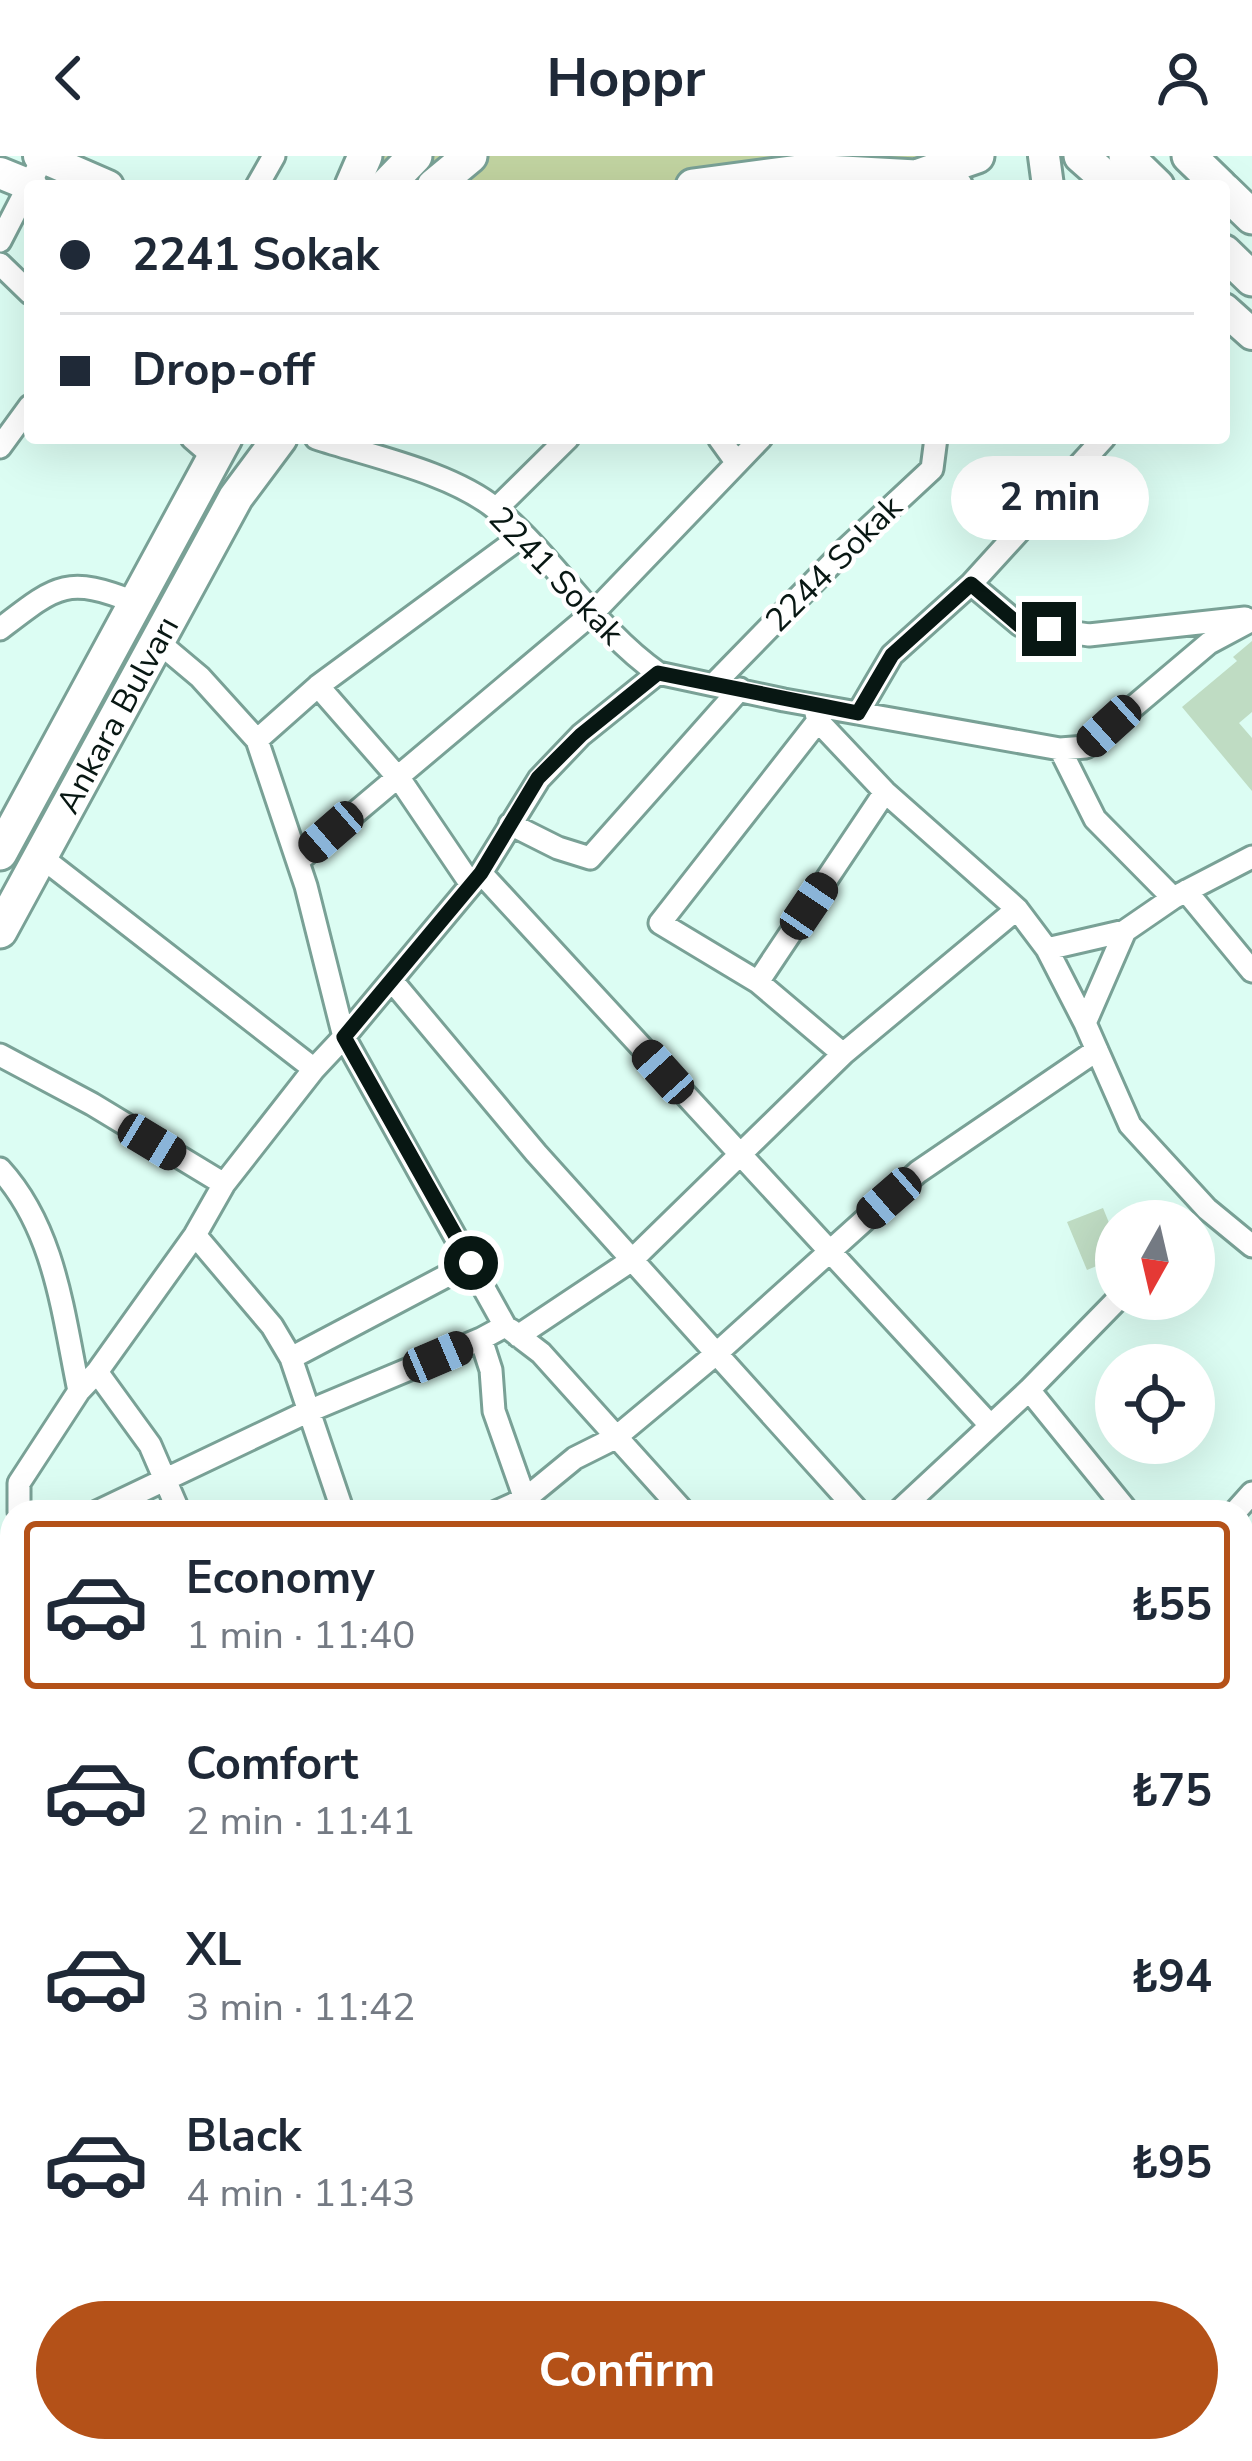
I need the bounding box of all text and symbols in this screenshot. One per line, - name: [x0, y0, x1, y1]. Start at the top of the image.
- text: Hoppr: [547, 41, 705, 115]
- icon: back: [36, 45, 102, 111]
- icon: person: [1150, 45, 1216, 111]
- text: 2241 Sokak: [132, 225, 379, 286]
- text: Drop-off: [132, 340, 315, 401]
- callout: 2 min: [950, 455, 1148, 539]
- text: 2 min: [1000, 471, 1100, 524]
- street label: 2244 Sokak: [756, 485, 913, 642]
- street label: 2241 Sokak: [478, 497, 634, 656]
- route end: [1022, 602, 1076, 656]
- street label: Ankara Bulvarı: [46, 608, 189, 821]
- car: [1070, 689, 1148, 763]
- car: [292, 795, 370, 869]
- car: [774, 866, 844, 946]
- car: [626, 1033, 700, 1111]
- car: [112, 1108, 192, 1176]
- car: [850, 1161, 928, 1235]
- north arrow: [1095, 1200, 1215, 1320]
- map controls: [1095, 1200, 1215, 1464]
- route start: [444, 1236, 498, 1290]
- car: [398, 1326, 478, 1388]
- button: locate: [1095, 1344, 1215, 1464]
- text: Economy: [186, 1548, 375, 1609]
- icon: car: [42, 1551, 150, 1659]
- text: ₺55: [1131, 1575, 1212, 1636]
- text: 1 min · 11:40: [186, 1609, 415, 1662]
- text: Comfort: [186, 1734, 358, 1795]
- icon: car: [42, 1737, 150, 1845]
- text: ₺75: [1131, 1761, 1212, 1822]
- text: 2 min · 11:41: [186, 1795, 415, 1848]
- text: XL: [186, 1920, 242, 1981]
- icon: car: [42, 1923, 150, 2031]
- text: ₺94: [1131, 1947, 1212, 2008]
- text: 3 min · 11:42: [186, 1981, 415, 2034]
- text: Black: [186, 2106, 301, 2167]
- icon: car: [42, 2109, 150, 2217]
- text: ₺95: [1131, 2133, 1212, 2194]
- text: 4 min · 11:43: [186, 2167, 415, 2220]
- button: Confirm: [36, 2301, 1218, 2439]

